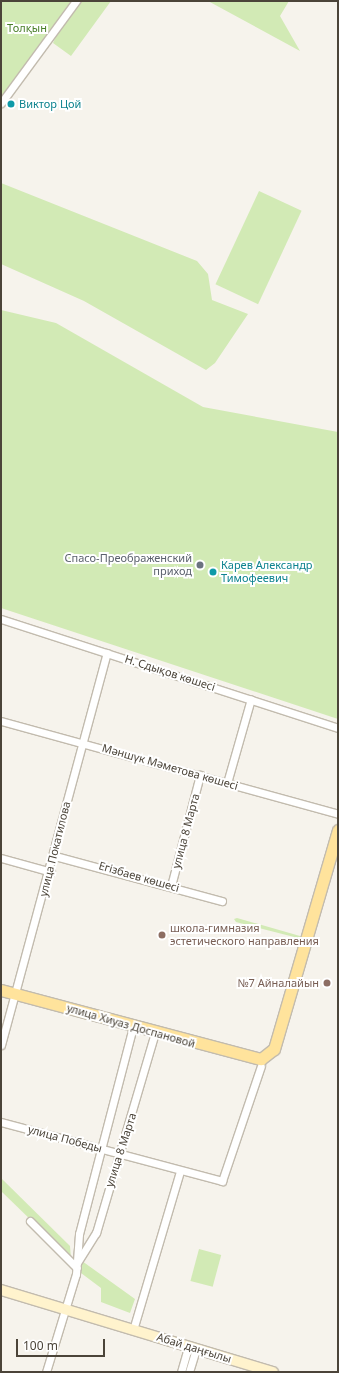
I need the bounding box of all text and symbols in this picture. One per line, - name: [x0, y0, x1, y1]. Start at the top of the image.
- park label: Толқын: [7, 21, 47, 35]
- place label: Виктор Цой: [19, 97, 81, 111]
- marker: Виктор Цой: [6, 99, 16, 109]
- place label: Спасо-Преображенский приход: [64, 552, 192, 578]
- place label: Карев Александр Тимофеевич: [221, 559, 313, 585]
- marker: Спасо-Преображенский приход: [195, 560, 205, 570]
- marker: Карев Александр Тимофеевич: [208, 567, 218, 577]
- street label: Н. Сдықов көшесі: [123, 652, 217, 694]
- street label: Мәншүк Мәметова көшесі: [101, 741, 239, 793]
- street label: улица 8 Марта: [170, 792, 202, 870]
- street label: улица Покатилова: [37, 800, 73, 898]
- street label: Егізбаев көшесі: [97, 859, 181, 895]
- place label: школа-гимназия эстетического направления: [170, 922, 319, 948]
- marker: школа-гимназия эстетического направления: [157, 930, 167, 940]
- place label: №7 Айналайын: [237, 976, 319, 990]
- marker: №7 Айналайын: [322, 978, 332, 988]
- street label: улица Хиуаз Доспановой: [65, 1001, 197, 1051]
- street label: улица 8 Марта: [103, 1111, 139, 1189]
- street label: улица Победы: [26, 1123, 104, 1155]
- street label: Абай даңғылы: [155, 1330, 233, 1366]
- scale bar: [18, 1331, 107, 1357]
- text: 100 m: [23, 1337, 58, 1354]

